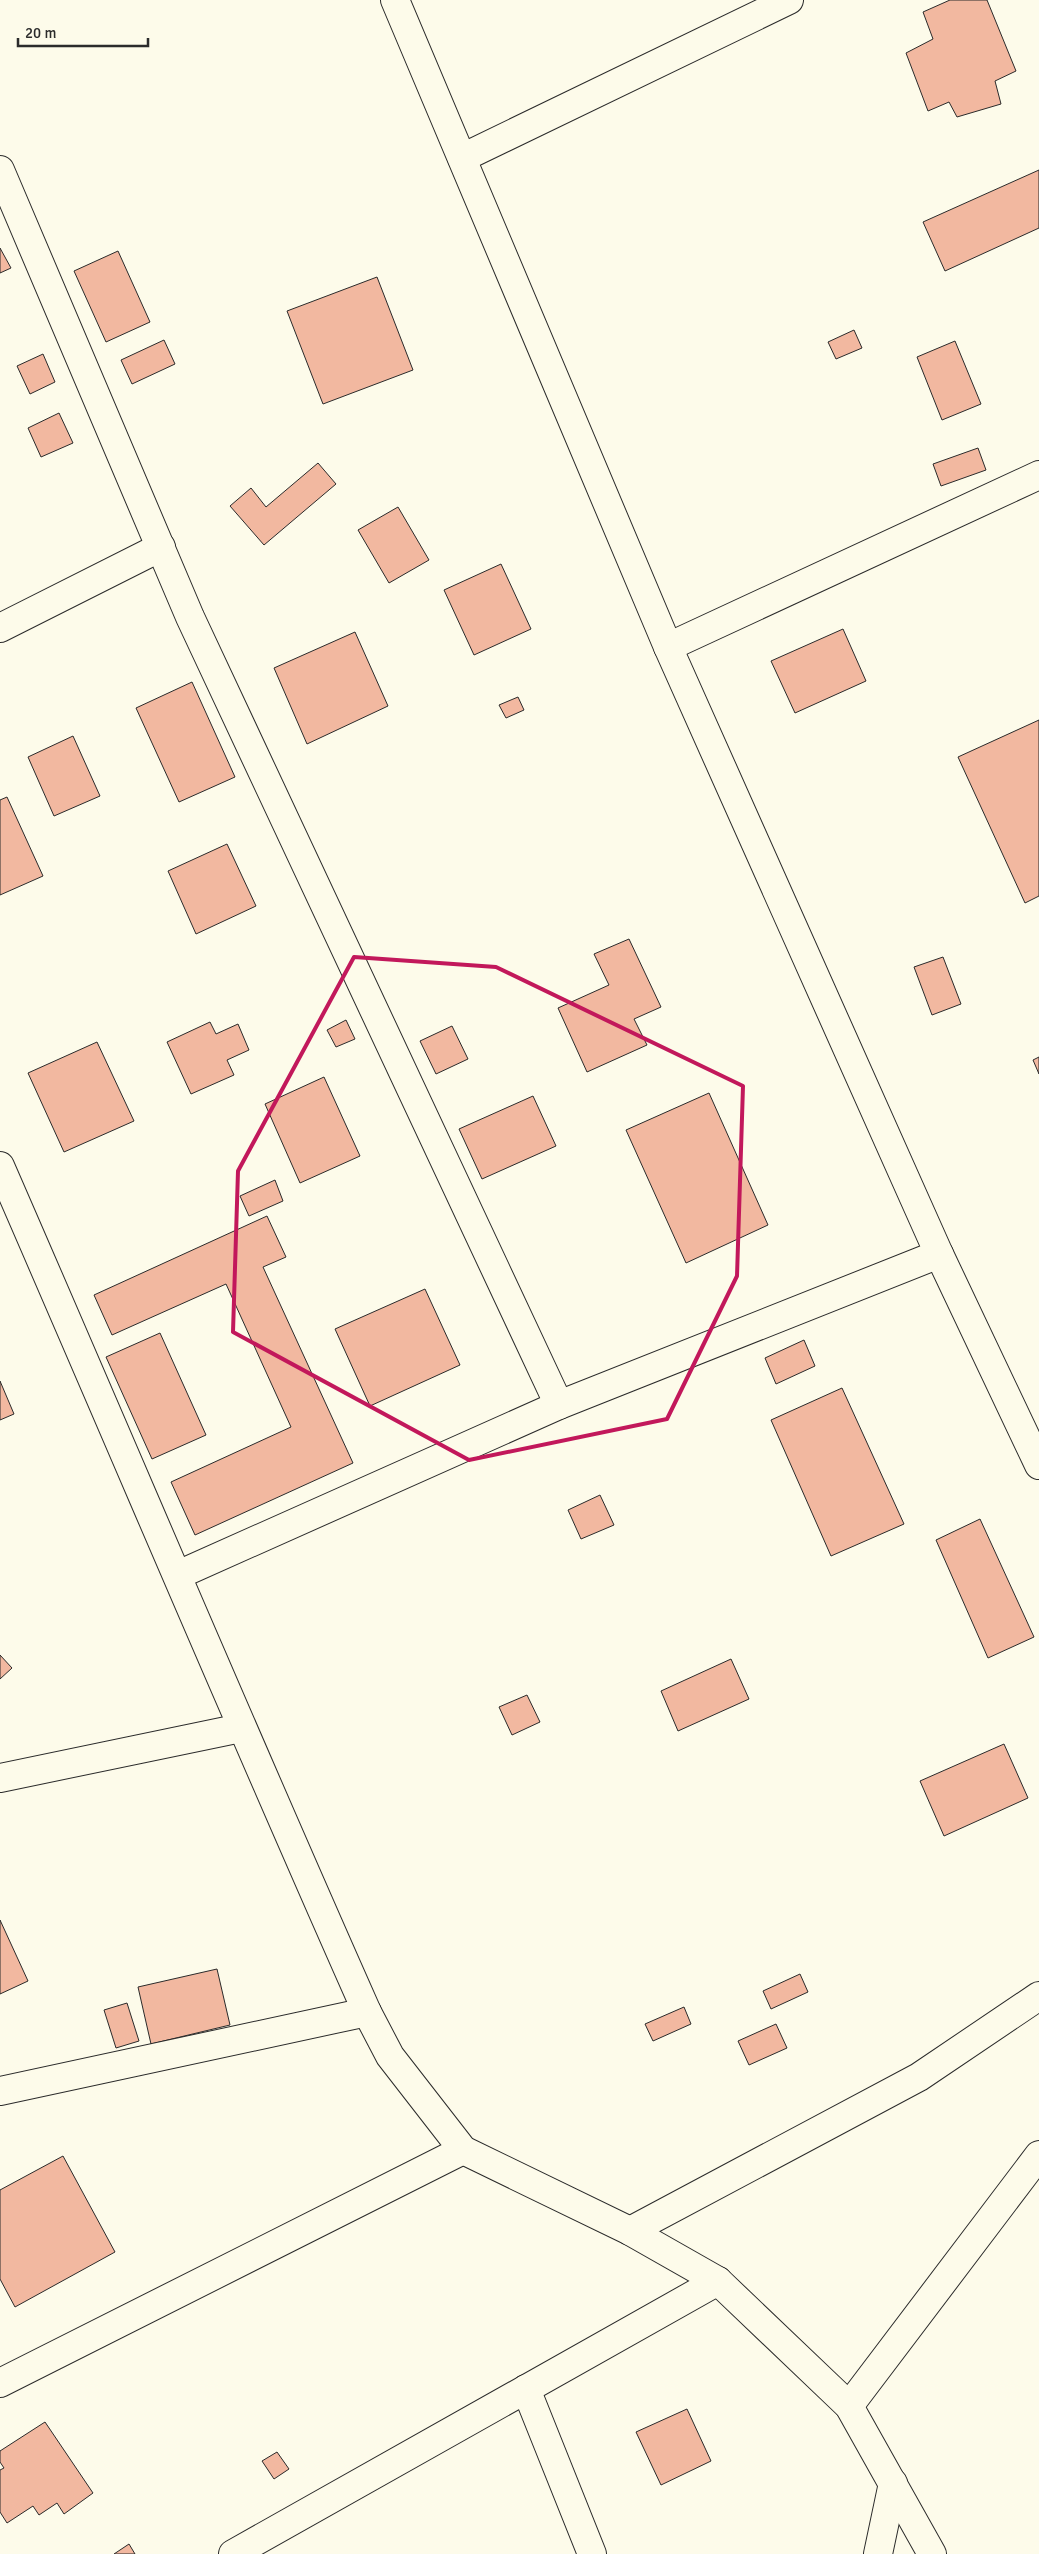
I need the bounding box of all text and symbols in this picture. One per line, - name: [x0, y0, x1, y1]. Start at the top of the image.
- scale bar: [18, 15, 148, 47]
- text: 20 m: [25, 24, 56, 42]

